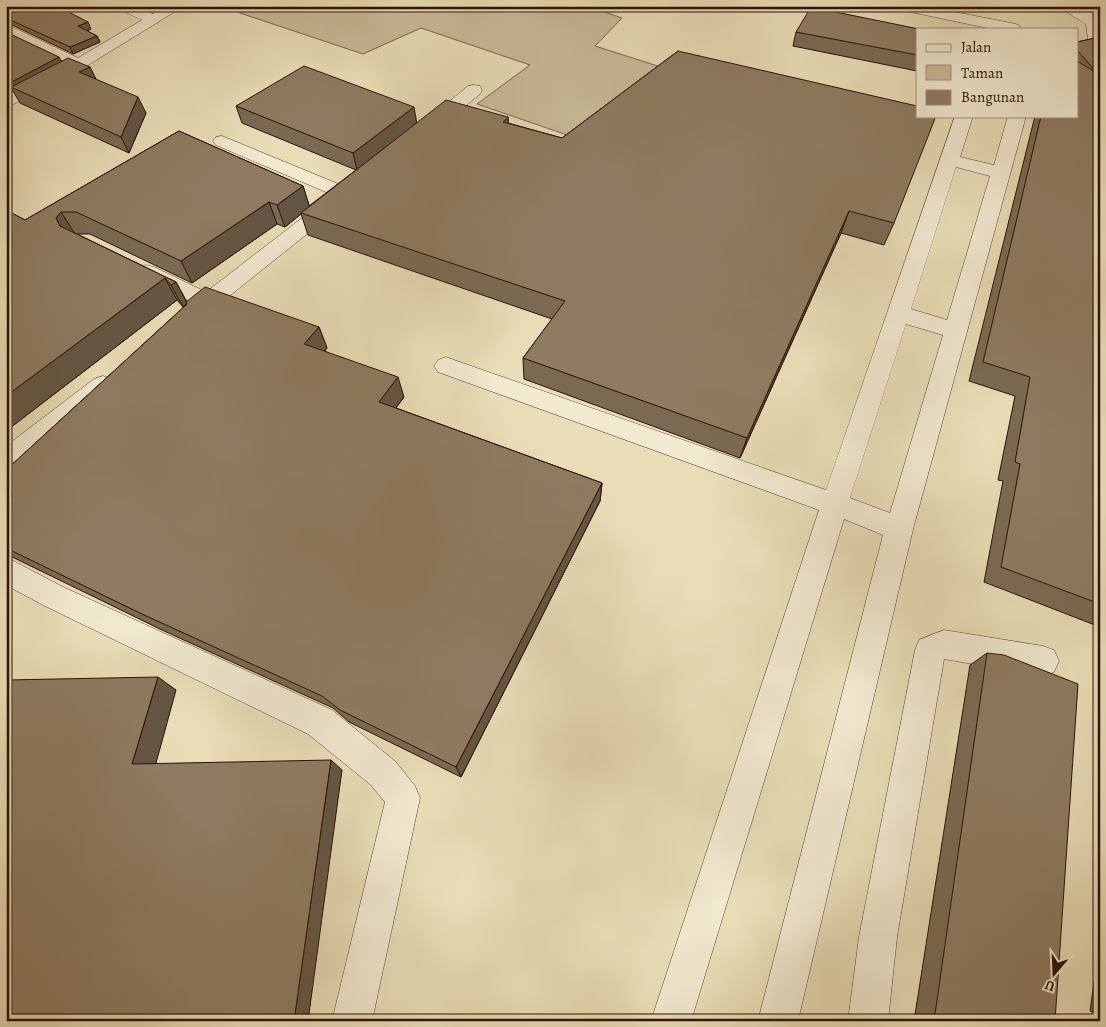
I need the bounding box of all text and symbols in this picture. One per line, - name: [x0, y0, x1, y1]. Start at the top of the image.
- legend: [916, 28, 1078, 118]
- text: Jalan: [961, 37, 991, 57]
- text: Taman: [961, 63, 1003, 83]
- text: Bangunan: [961, 87, 1024, 107]
- north arrow: [1028, 950, 1078, 1000]
- text: U: [1042, 975, 1057, 996]

